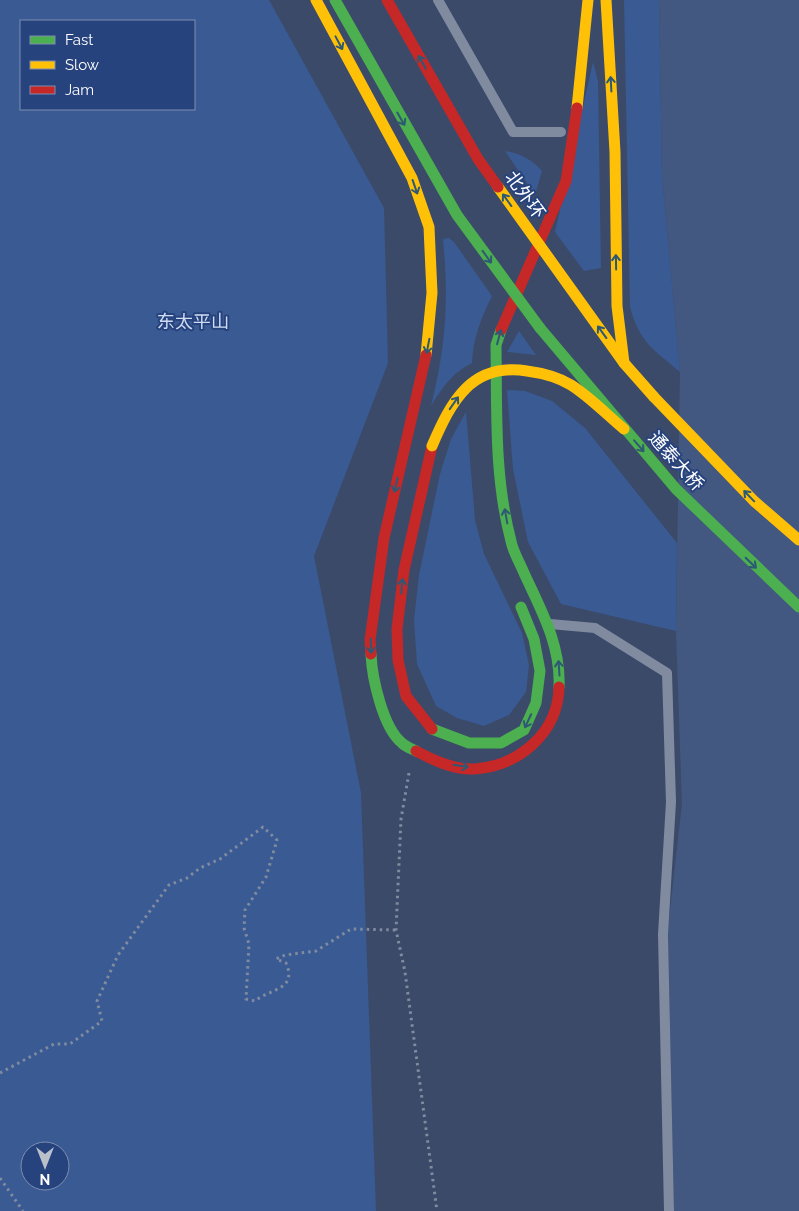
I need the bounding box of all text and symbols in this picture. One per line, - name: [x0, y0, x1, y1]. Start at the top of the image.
- legend: [20, 20, 195, 110]
- text: Fast: [65, 31, 93, 49]
- one-way arrow: [335, 35, 344, 50]
- one-way arrow: [417, 55, 427, 69]
- text: Slow: [65, 56, 99, 74]
- one-way arrow: [606, 76, 615, 92]
- text: Jam: [65, 81, 94, 99]
- one-way arrow: [397, 111, 407, 126]
- street label: 北外环: [501, 167, 550, 223]
- one-way arrow: [411, 178, 420, 194]
- one-way arrow: [502, 193, 512, 207]
- one-way arrow: [482, 250, 493, 263]
- one-way arrow: [611, 254, 621, 270]
- park label: 东太平山: [157, 311, 229, 332]
- one-way arrow: [596, 326, 607, 339]
- one-way arrow: [494, 330, 504, 346]
- one-way arrow: [422, 338, 432, 354]
- one-way arrow: [449, 396, 459, 410]
- street label: 通泰大桥: [644, 427, 708, 494]
- one-way arrow: [633, 440, 644, 453]
- one-way arrow: [391, 477, 400, 493]
- one-way arrow: [743, 490, 756, 502]
- one-way arrow: [500, 509, 510, 525]
- one-way arrow: [745, 557, 758, 569]
- one-way arrow: [397, 578, 407, 594]
- one-way arrow: [366, 637, 375, 653]
- one-way arrow: [554, 661, 564, 677]
- one-way arrow: [523, 713, 532, 728]
- one-way arrow: [453, 762, 469, 772]
- north arrow: [20, 1141, 70, 1191]
- text: N: [40, 1171, 50, 1187]

